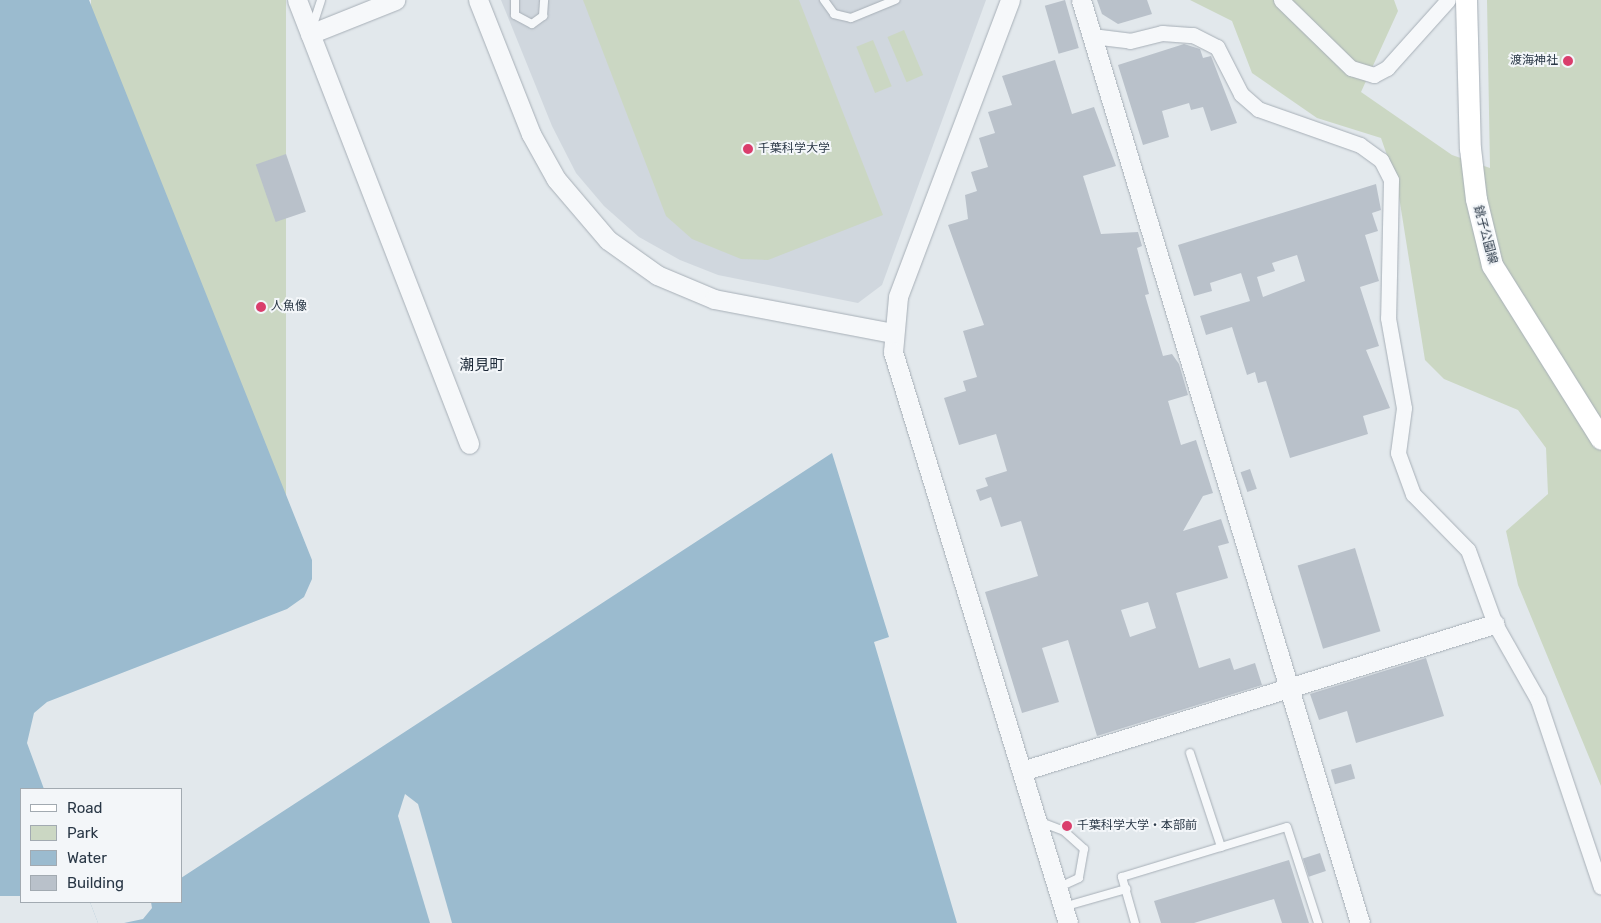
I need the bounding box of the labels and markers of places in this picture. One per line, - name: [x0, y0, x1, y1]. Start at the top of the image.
- place label: 渡海神社: [1510, 54, 1558, 68]
- marker: 渡海神社: [1562, 55, 1574, 67]
- place label: 千葉科学大学: [758, 142, 830, 156]
- marker: 千葉科学大学: [742, 143, 754, 155]
- place label: 人魚像: [271, 300, 307, 314]
- marker: 人魚像: [255, 301, 267, 313]
- place label: 千葉科学大学・本部前: [1077, 819, 1197, 833]
- marker: 千葉科学大学・本部前: [1061, 820, 1073, 832]

